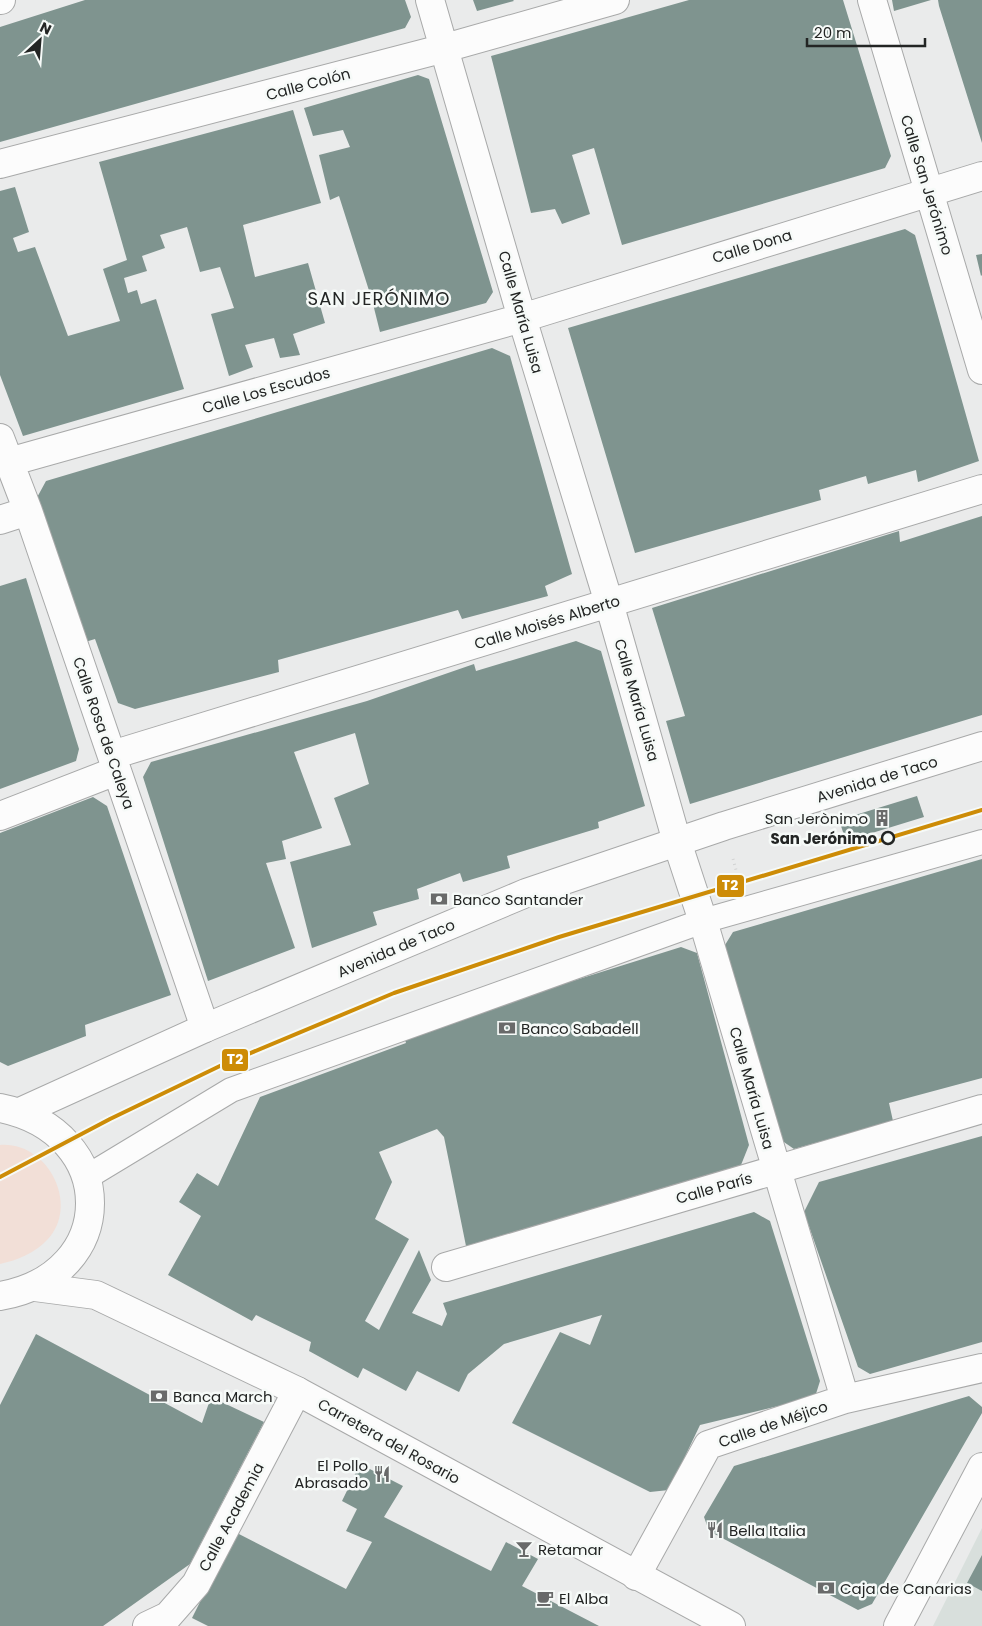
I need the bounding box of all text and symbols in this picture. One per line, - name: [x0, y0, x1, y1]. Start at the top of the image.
- north arrow: [15, 15, 65, 65]
- scale bar: [807, 15, 924, 47]
- text: N: [37, 17, 55, 40]
- text: 20 m: [814, 22, 852, 43]
- street label: Calle Colón: [264, 63, 352, 105]
- street label: Calle San Jerónimo: [896, 112, 958, 258]
- street label: Calle Dona: [710, 224, 794, 268]
- street label: Calle María Luisa: [493, 248, 549, 376]
- district label: SAN JERÓNIMO: [308, 286, 450, 311]
- street label: Calle Los Escudos: [200, 362, 333, 418]
- street label: Calle Moisés Alberto: [471, 590, 623, 654]
- street label: Calle María Luisa: [609, 636, 665, 764]
- street label: Calle Rosa de Caleya: [68, 654, 140, 812]
- street label: Avenida de Taco: [814, 751, 940, 807]
- place label: San Jerònimo: [765, 808, 868, 829]
- building icon: San Jerònimo: [872, 808, 892, 828]
- place label: San Jerónimo: [770, 828, 877, 849]
- marker: San Jerónimo: [881, 831, 895, 845]
- line badge: T2: [716, 874, 745, 898]
- text: T2: [722, 875, 738, 895]
- bank icon: Banco Santander: [429, 889, 449, 909]
- place label: Banco Santander: [453, 889, 584, 910]
- street label: Avenida de Taco: [334, 914, 458, 982]
- bank icon: Banco Sabadell: [497, 1018, 517, 1038]
- place label: Banco Sabadell: [521, 1018, 639, 1039]
- street label: Calle María Luisa: [724, 1024, 780, 1152]
- line badge: T2: [221, 1048, 249, 1072]
- text: T2: [227, 1049, 243, 1069]
- street label: Calle París: [673, 1167, 755, 1209]
- bank icon: Banca March: [149, 1386, 169, 1406]
- place label: Banca March: [173, 1386, 273, 1407]
- street label: Carretera del Rosario: [314, 1393, 464, 1489]
- street label: Calle de Méjico: [716, 1395, 830, 1453]
- place label: El Pollo Abrasado: [294, 1455, 368, 1493]
- street label: Calle Academia: [193, 1459, 269, 1575]
- restaurant icon: El Pollo Abrasado: [372, 1464, 392, 1484]
- restaurant icon: Bella Italia: [705, 1520, 725, 1540]
- place label: Bella Italia: [729, 1520, 806, 1541]
- bar icon: Retamar: [514, 1539, 534, 1559]
- place label: Retamar: [538, 1539, 604, 1560]
- bank icon: Caja de Canarias: [816, 1578, 836, 1598]
- place label: Caja de Canarias: [840, 1578, 972, 1599]
- cafe icon: El Alba: [535, 1588, 555, 1608]
- place label: El Alba: [559, 1588, 608, 1609]

